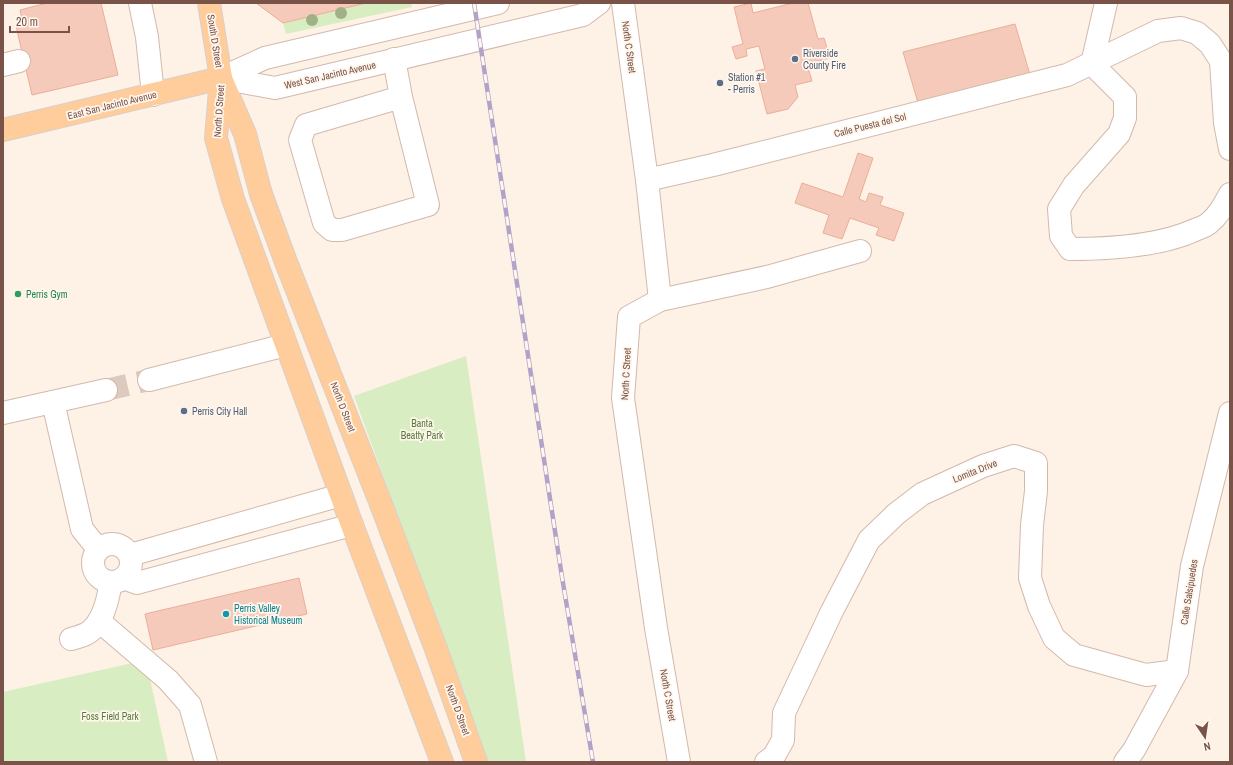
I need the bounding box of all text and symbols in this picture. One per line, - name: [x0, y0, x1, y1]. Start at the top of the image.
- scale bar: [10, 8, 69, 34]
- street label: South D Street: [204, 13, 226, 69]
- text: 20 m: [16, 14, 38, 30]
- street label: North C Street: [619, 20, 639, 75]
- place label: Riverside County Fire: [803, 47, 846, 72]
- marker: Riverside County Fire: [790, 54, 800, 64]
- street label: West San Jacinto Avenue: [283, 58, 378, 92]
- place label: Station #1 - Perris: [728, 71, 766, 96]
- marker: Station #1 - Perris: [715, 78, 725, 88]
- street label: North D Street: [211, 84, 227, 138]
- street label: East San Jacinto Avenue: [66, 88, 158, 122]
- street label: Calle Puesta del Sol: [833, 110, 908, 140]
- place label: Perris Gym: [26, 288, 68, 301]
- marker: Perris Gym: [13, 289, 23, 299]
- street label: North C Street: [618, 347, 634, 401]
- street label: North D Street: [328, 380, 359, 434]
- place label: Perris City Hall: [192, 405, 247, 418]
- marker: Perris City Hall: [179, 406, 189, 416]
- park label: Banta Beatty Park: [401, 417, 444, 442]
- street label: Lomita Drive: [951, 456, 1000, 486]
- street label: Calle Salsipuedes: [1177, 558, 1201, 626]
- place label: Perris Valley Historical Museum: [234, 602, 303, 627]
- marker: Perris Valley Historical Museum: [221, 609, 231, 619]
- street label: North C Street: [657, 668, 679, 723]
- street label: North D Street: [443, 683, 473, 738]
- park label: Foss Field Park: [81, 710, 139, 723]
- north arrow: [1185, 717, 1225, 757]
- text: N: [1203, 739, 1212, 754]

